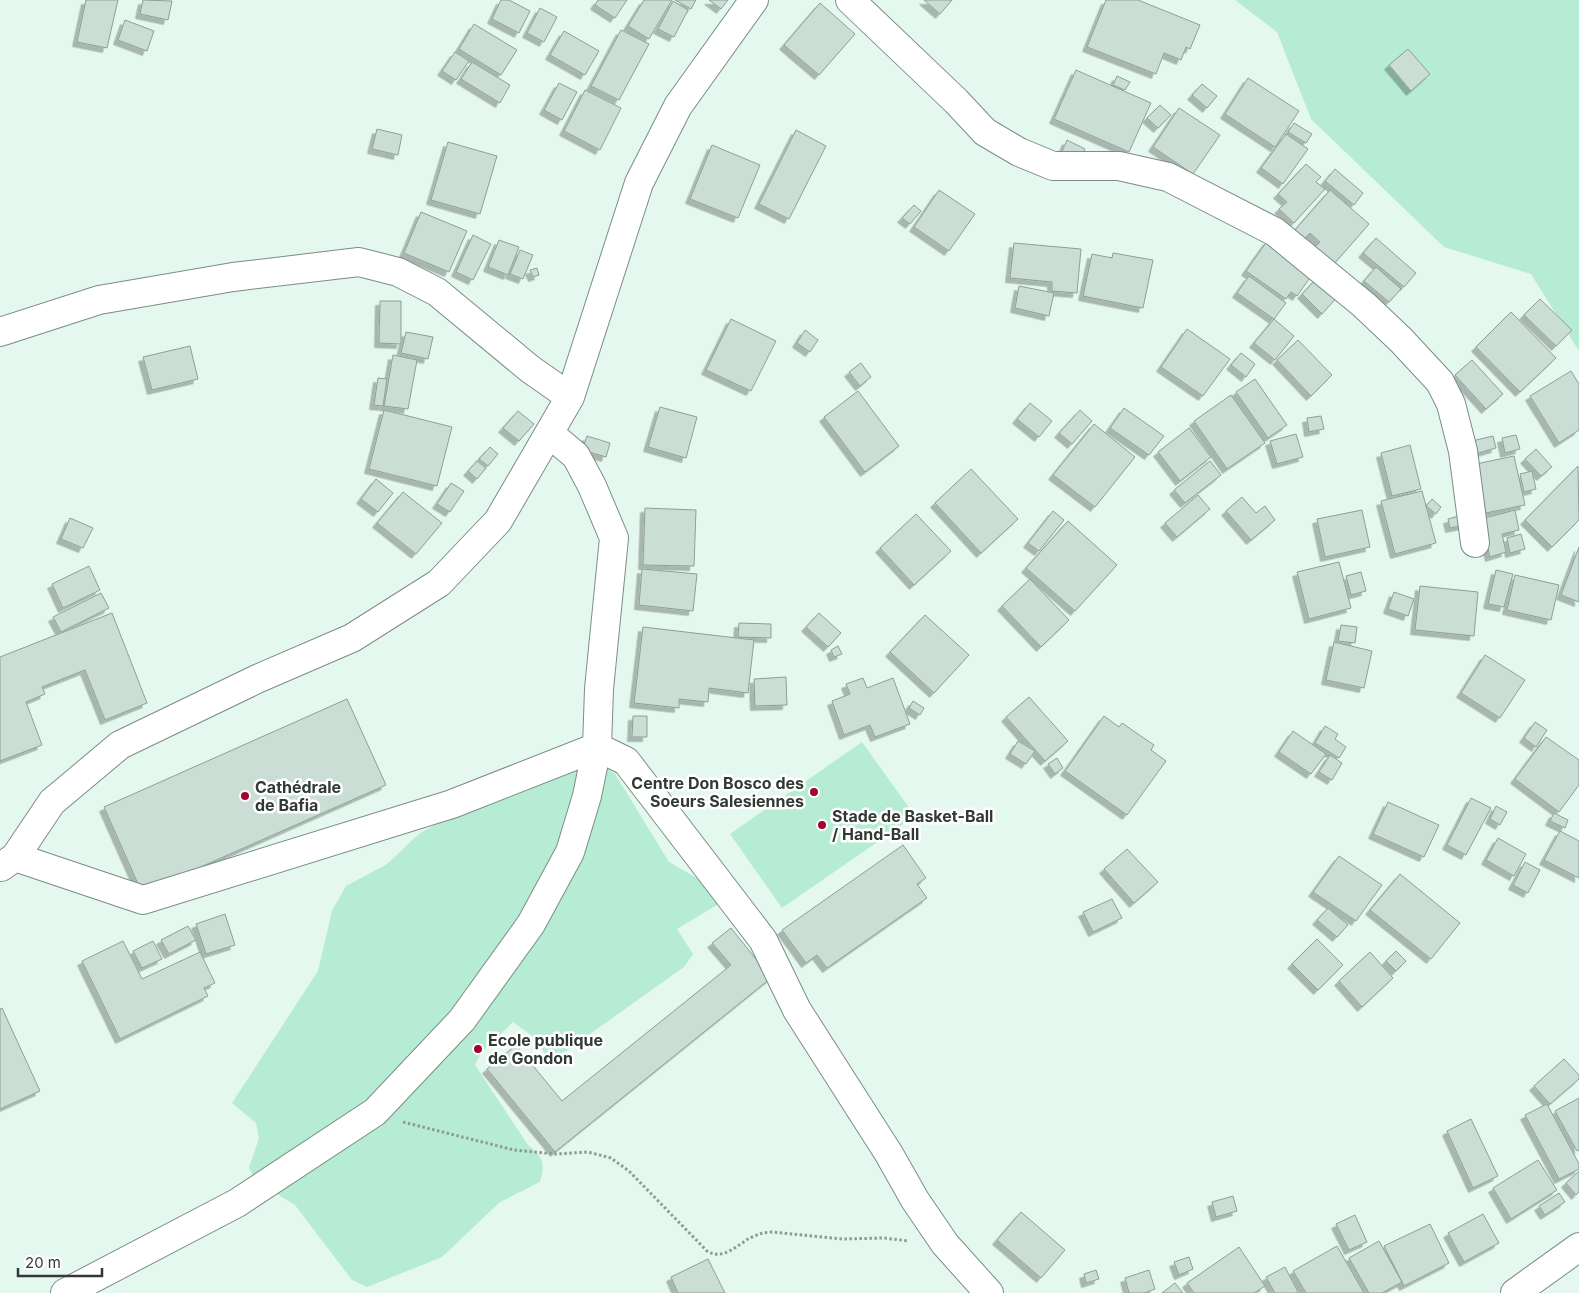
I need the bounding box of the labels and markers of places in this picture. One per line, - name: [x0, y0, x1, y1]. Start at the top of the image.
- place label: Centre Don Bosco des Soeurs Salesiennes: [631, 773, 804, 811]
- place label: Cathédrale de Bafia: [255, 777, 341, 815]
- marker: Centre Don Bosco des Soeurs Salesiennes: [808, 786, 820, 798]
- marker: Cathédrale de Bafia: [239, 790, 251, 802]
- place label: Stade de Basket-Ball / Hand-Ball: [832, 806, 993, 844]
- marker: Stade de Basket-Ball / Hand-Ball: [816, 819, 828, 831]
- place label: Ecole publique de Gondon: [488, 1030, 603, 1068]
- marker: Ecole publique de Gondon: [472, 1043, 484, 1055]

